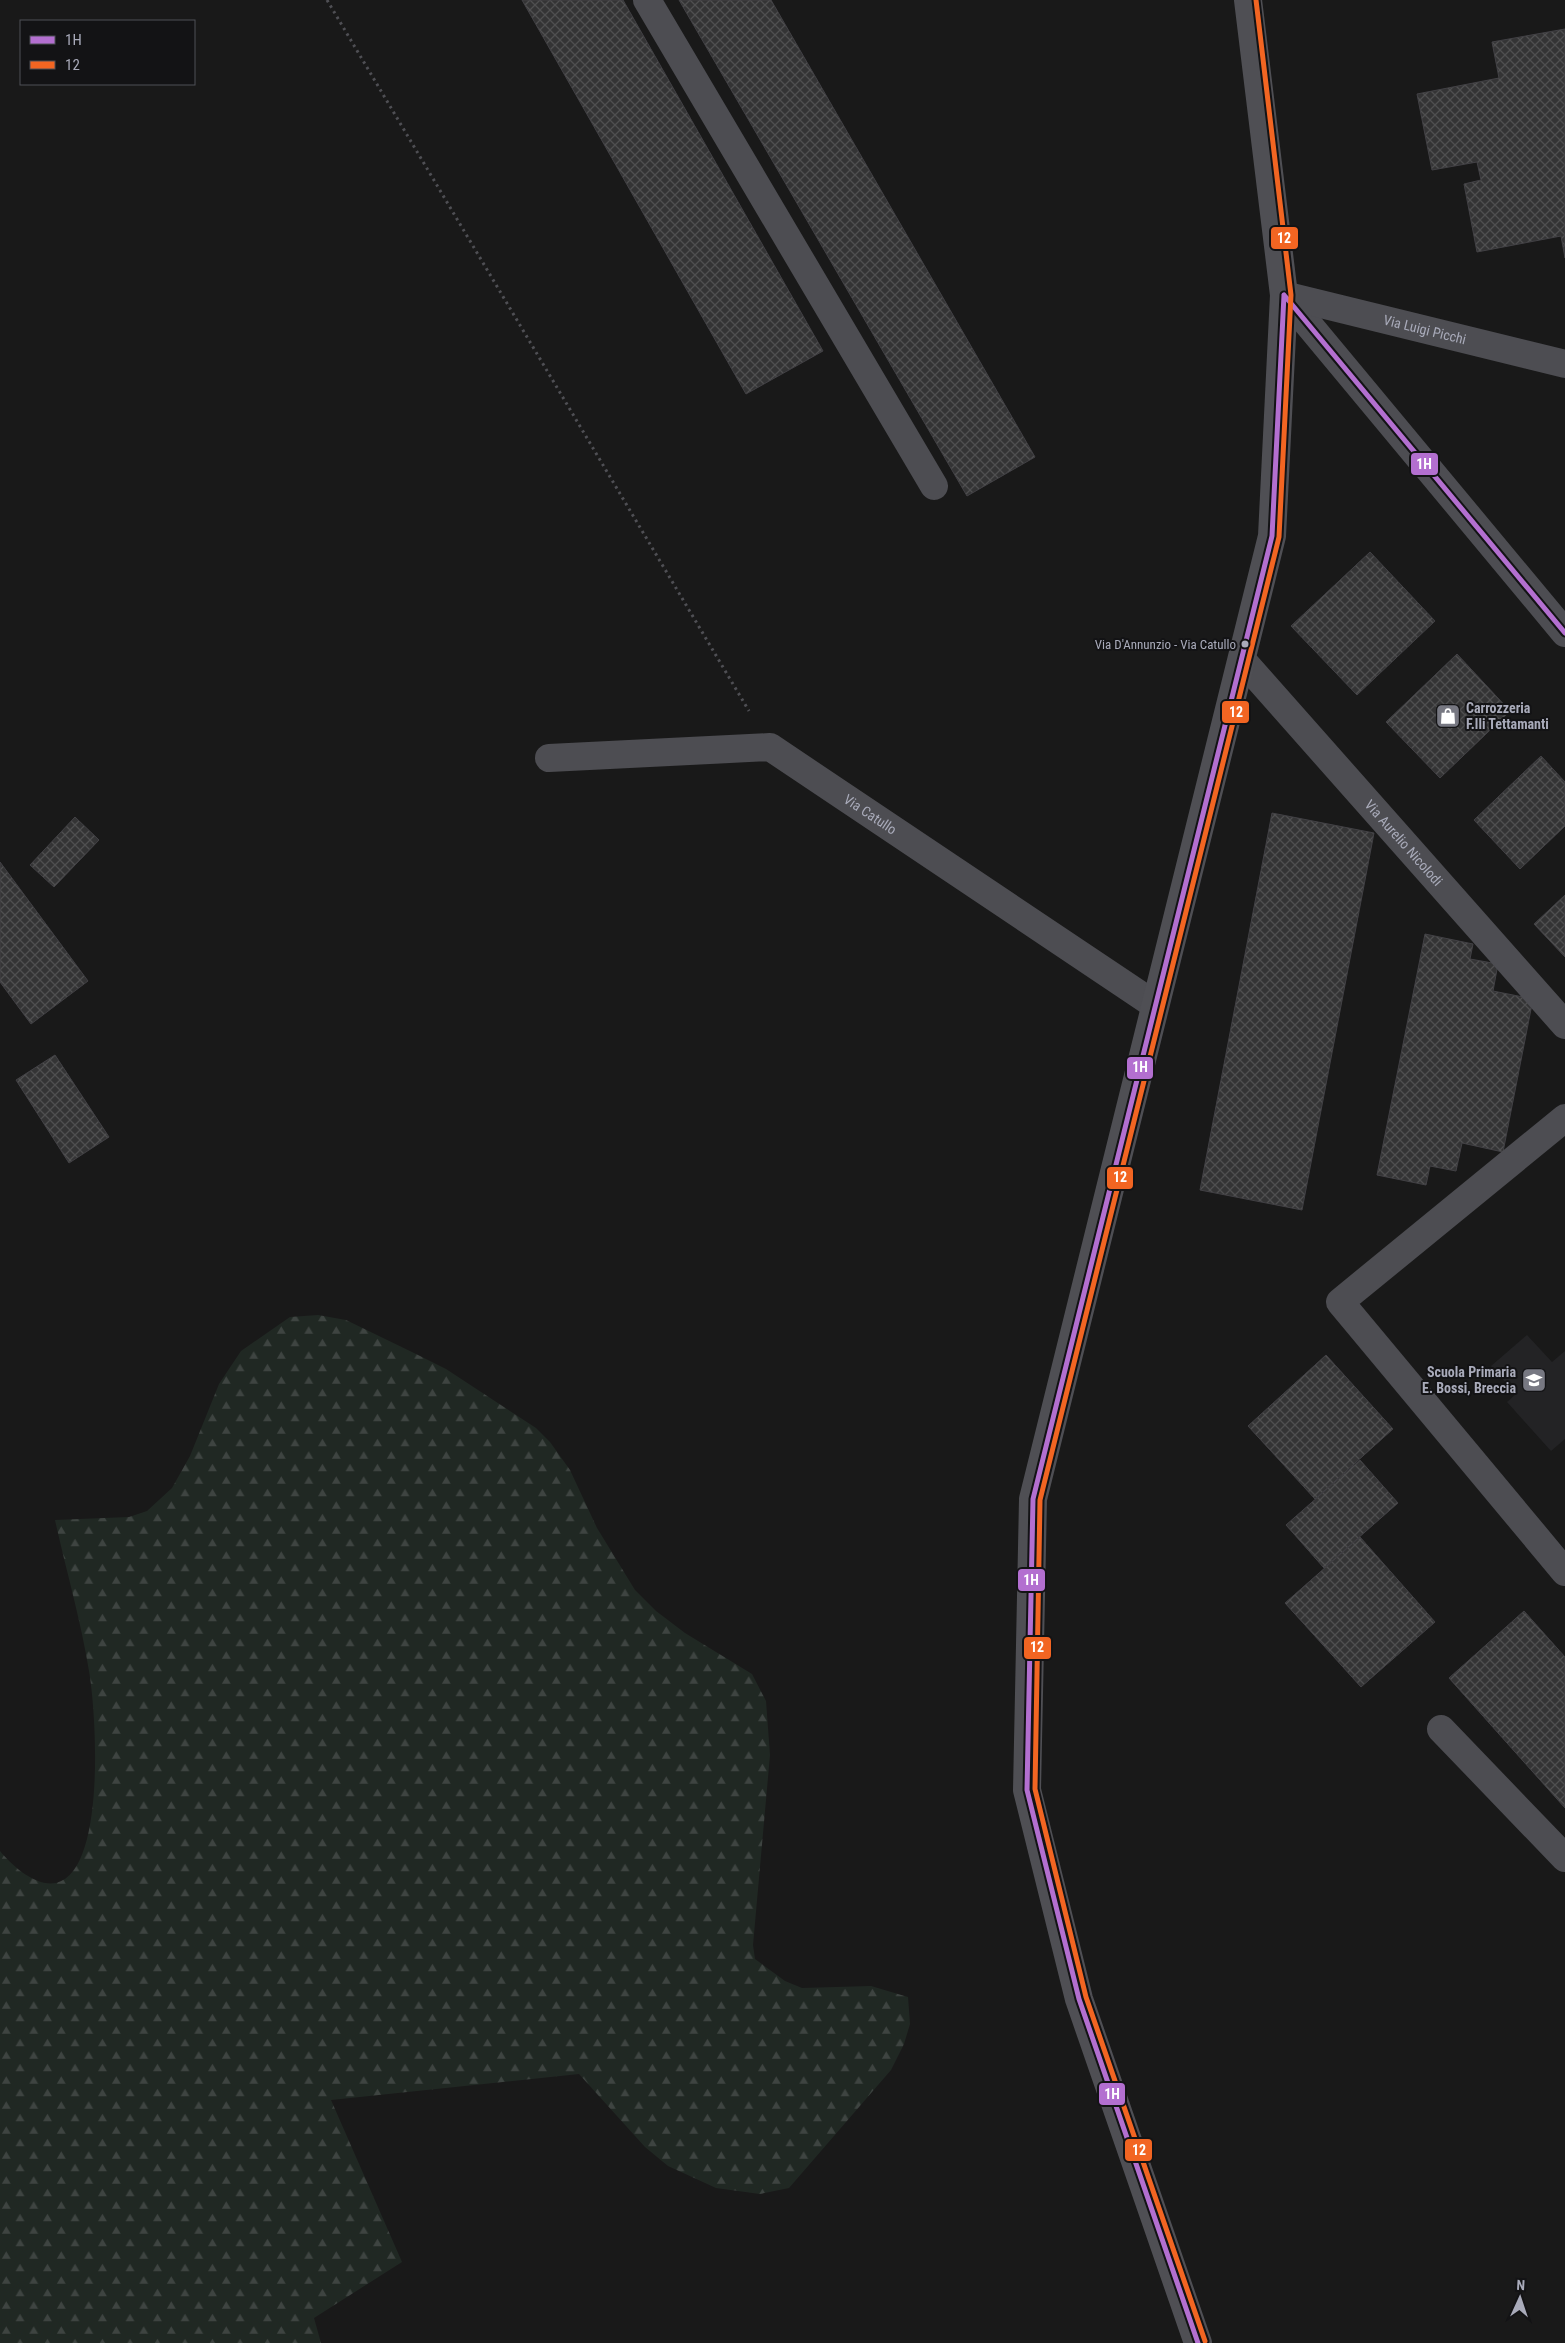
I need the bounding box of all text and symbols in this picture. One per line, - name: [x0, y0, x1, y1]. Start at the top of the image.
- legend: [20, 20, 195, 85]
- text: 1H: [65, 31, 82, 49]
- text: 12: [65, 56, 80, 74]
- line badge: 12: [1270, 226, 1299, 250]
- text: 12: [1277, 230, 1291, 246]
- street label: Via Luigi Picchi: [1382, 312, 1468, 347]
- line badge: 1H: [1410, 452, 1439, 476]
- text: 1H: [1416, 456, 1432, 472]
- place label: Via D'Annunzio - Via Catullo: [1095, 637, 1236, 652]
- marker: Via D'Annunzio - Via Catullo: [1240, 639, 1250, 649]
- line badge: 12: [1221, 700, 1250, 724]
- place label: Carrozzeria F.lli Tettamanti: [1466, 700, 1549, 732]
- shop icon: Carrozzeria F.lli Tettamanti: [1435, 703, 1461, 729]
- text: 12: [1229, 704, 1243, 720]
- street label: Via Catullo: [841, 791, 900, 838]
- street label: Via Aurelio Nicolodi: [1362, 797, 1446, 889]
- line badge: 1H: [1126, 1056, 1154, 1080]
- text: 1H: [1132, 1059, 1148, 1075]
- line badge: 12: [1106, 1166, 1134, 1190]
- text: 12: [1113, 1169, 1127, 1185]
- place label: Scuola Primaria E. Bossi, Breccia: [1422, 1364, 1516, 1396]
- school or university icon: Scuola Primaria E. Bossi, Breccia: [1521, 1367, 1547, 1393]
- line badge: 1H: [1017, 1568, 1046, 1592]
- text: 1H: [1023, 1572, 1039, 1588]
- line badge: 12: [1023, 1636, 1052, 1660]
- text: 12: [1030, 1639, 1044, 1655]
- line badge: 1H: [1098, 2082, 1126, 2106]
- text: 1H: [1104, 2086, 1120, 2102]
- line badge: 12: [1124, 2138, 1153, 2162]
- text: 12: [1132, 2142, 1146, 2158]
- north arrow: [1495, 2273, 1545, 2323]
- text: N: [1516, 2277, 1525, 2293]

